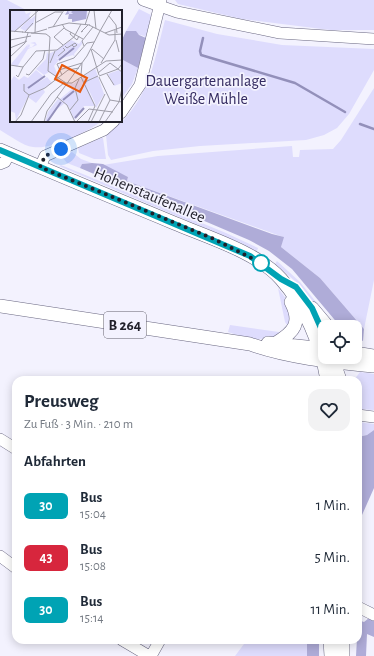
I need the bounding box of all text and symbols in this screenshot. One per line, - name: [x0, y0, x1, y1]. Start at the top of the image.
- inset map: [10, 10, 122, 122]
- park label: Dauergartenanlage Weiße Mühle: [146, 73, 266, 107]
- your location: [51, 139, 71, 159]
- street label: Hohenstaufenallee: [92, 164, 208, 226]
- unlabelled marker: [252, 254, 270, 272]
- road number: B 264: [104, 312, 146, 338]
- map controls: [318, 320, 362, 364]
- button: locate: [318, 320, 362, 364]
- button: heart: [308, 389, 350, 431]
- text: Preusweg: [24, 392, 98, 411]
- text: Zu Fuß · 3 Min. · 210 m: [24, 418, 133, 431]
- text: Abfahrten: [24, 454, 86, 469]
- text: Bus: [80, 490, 102, 505]
- text: 1 Min.: [316, 498, 350, 513]
- text: 30: [39, 499, 53, 513]
- text: 15:04: [80, 508, 106, 521]
- text: Bus: [80, 542, 102, 557]
- text: 5 Min.: [315, 550, 350, 565]
- text: 43: [39, 551, 53, 565]
- text: 15:08: [80, 560, 106, 573]
- text: Bus: [80, 594, 102, 609]
- text: 11 Min.: [311, 602, 350, 617]
- text: 30: [39, 603, 53, 617]
- text: 15:14: [80, 612, 104, 625]

